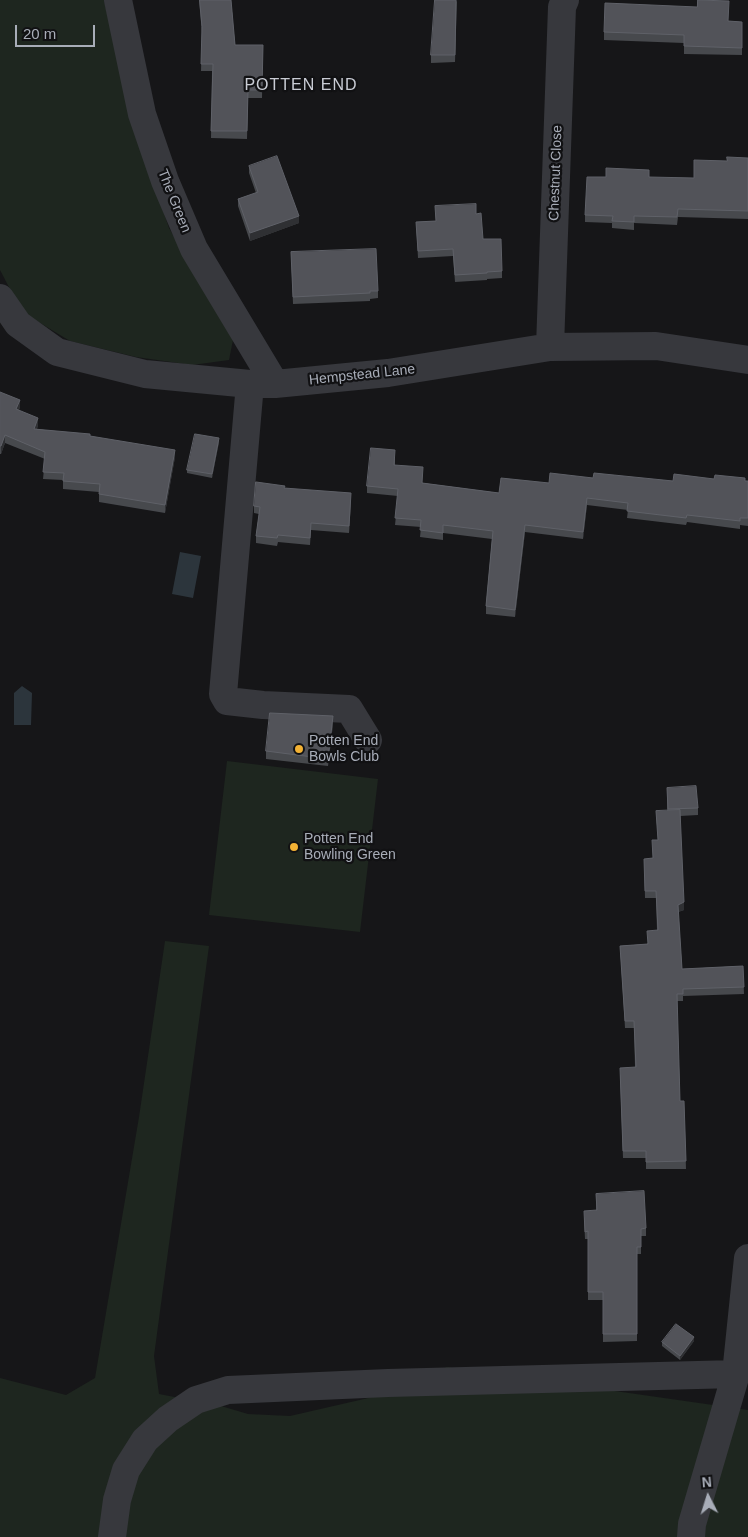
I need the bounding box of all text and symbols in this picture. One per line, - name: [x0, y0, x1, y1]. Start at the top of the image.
- scale bar: [18, 15, 98, 47]
- text: 20 m: [23, 25, 56, 42]
- district label: POTTEN END: [243, 76, 359, 96]
- street label: Chestnut Close: [546, 125, 566, 221]
- street label: The Green: [154, 167, 194, 235]
- street label: Hempstead Lane: [308, 361, 416, 389]
- place label: Potten End Bowls Club: [309, 733, 379, 766]
- marker: Potten End Bowls Club: [293, 743, 305, 755]
- place label: Potten End Bowling Green: [304, 831, 396, 864]
- marker: Potten End Bowling Green: [288, 841, 300, 853]
- north arrow: [683, 1472, 733, 1522]
- text: N: [701, 1474, 712, 1490]

